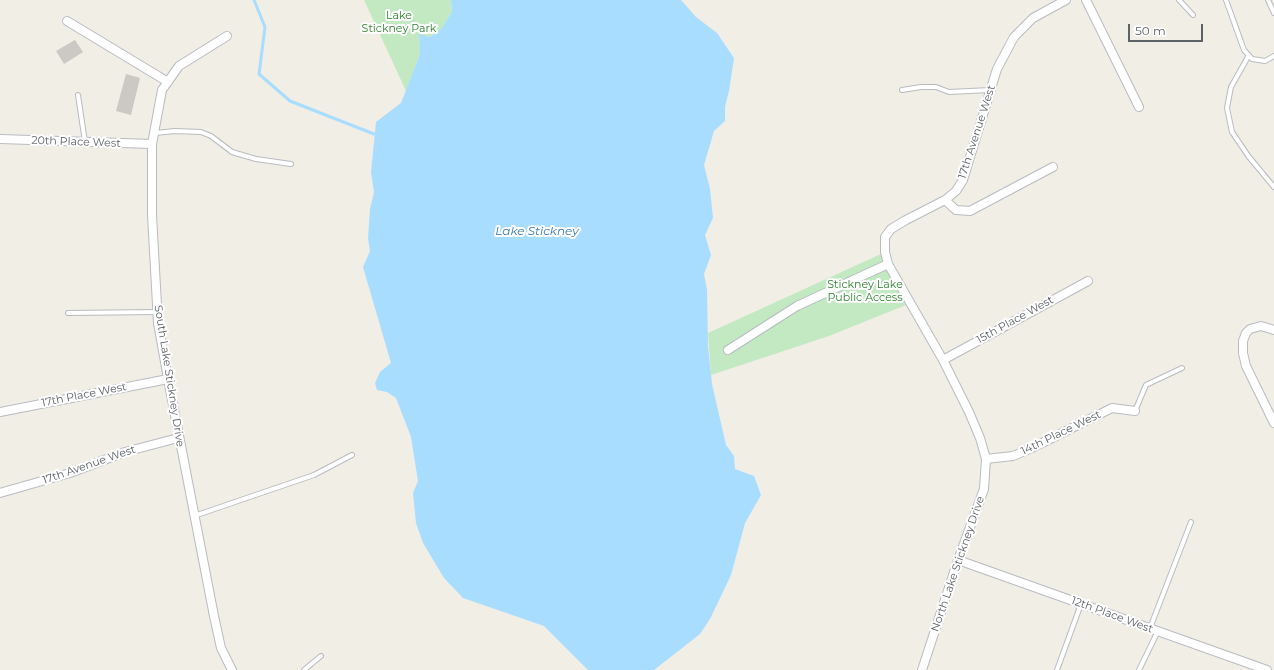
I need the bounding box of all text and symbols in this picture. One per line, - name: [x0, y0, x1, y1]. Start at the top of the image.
- park label: Lake Stickney Park: [362, 9, 436, 35]
- scale bar: [1130, 16, 1205, 42]
- text: 50 m: [1135, 23, 1166, 38]
- street label: 17th Avenue West: [956, 84, 998, 180]
- street label: 20th Place West: [31, 134, 121, 150]
- water label: Lake Stickney: [495, 224, 579, 238]
- park label: Stickney Lake Public Access: [827, 278, 903, 304]
- street label: 15th Place West: [974, 293, 1056, 347]
- street label: South Lake Stickney Drive: [151, 304, 187, 448]
- street label: 17th Place West: [40, 380, 128, 410]
- street label: 14th Place West: [1019, 408, 1103, 458]
- street label: 17th Avenue West: [41, 443, 137, 487]
- street label: North Lake Stickney Drive: [929, 494, 987, 634]
- street label: 12th Place West: [1069, 594, 1155, 636]

